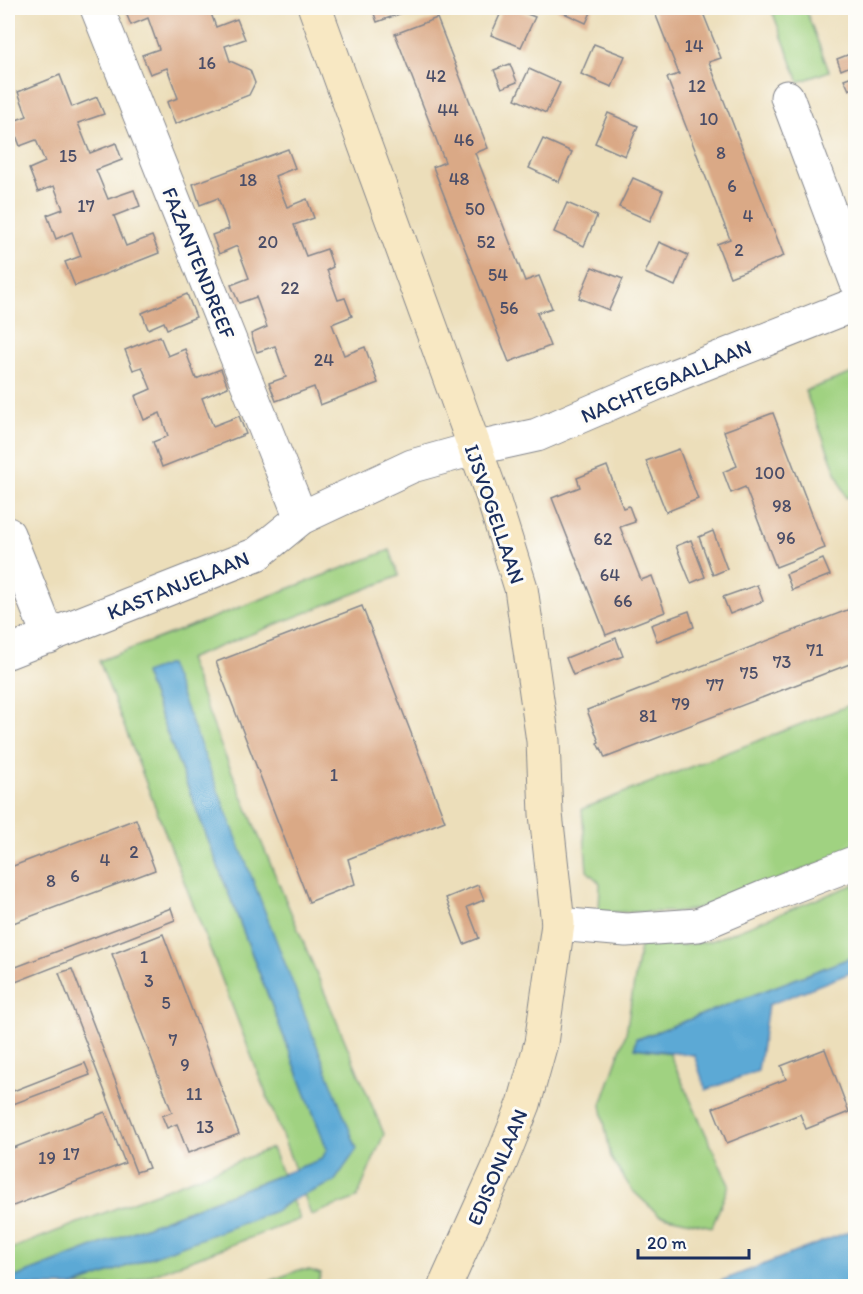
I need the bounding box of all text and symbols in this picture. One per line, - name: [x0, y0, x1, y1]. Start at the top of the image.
- house number: 14: [684, 35, 704, 57]
- house number: 16: [198, 52, 216, 74]
- house number: 42: [426, 65, 447, 87]
- house number: 12: [688, 75, 706, 97]
- house number: 44: [437, 99, 459, 121]
- house number: 10: [699, 108, 719, 130]
- house number: 46: [454, 129, 474, 151]
- house number: 8: [716, 142, 726, 164]
- house number: 15: [59, 145, 77, 167]
- house number: 48: [449, 168, 469, 190]
- house number: 18: [239, 169, 257, 191]
- house number: 6: [727, 175, 737, 197]
- street label: FAZANTENDREEF: [157, 183, 241, 343]
- house number: 17: [77, 195, 95, 217]
- house number: 50: [465, 198, 485, 220]
- house number: 4: [743, 205, 754, 227]
- house number: 20: [258, 231, 278, 253]
- house number: 52: [477, 231, 496, 253]
- house number: 2: [734, 239, 744, 261]
- house number: 54: [488, 264, 508, 286]
- house number: 22: [281, 277, 300, 299]
- house number: 56: [500, 297, 518, 319]
- street label: NACHTEGAALLAAN: [577, 334, 755, 428]
- house number: 24: [314, 349, 334, 371]
- street label: IJSVOGELLAAN: [459, 441, 531, 587]
- house number: 100: [755, 462, 785, 484]
- house number: 98: [772, 495, 792, 517]
- house number: 96: [777, 527, 795, 549]
- house number: 62: [594, 528, 613, 550]
- street label: KASTANJELAAN: [103, 545, 253, 625]
- house number: 64: [600, 564, 620, 586]
- house number: 66: [613, 590, 633, 612]
- house number: 71: [806, 639, 824, 661]
- house number: 73: [773, 651, 792, 673]
- house number: 75: [740, 662, 758, 684]
- house number: 77: [706, 674, 724, 696]
- house number: 79: [672, 693, 690, 715]
- house number: 81: [639, 705, 657, 727]
- house number: 1: [330, 764, 338, 786]
- house number: 2: [129, 841, 139, 863]
- house number: 4: [100, 849, 111, 871]
- house number: 6: [70, 865, 80, 887]
- house number: 8: [46, 870, 56, 892]
- house number: 1: [140, 946, 148, 968]
- house number: 3: [144, 970, 154, 992]
- house number: 5: [161, 992, 171, 1014]
- house number: 7: [169, 1029, 178, 1051]
- house number: 9: [180, 1054, 190, 1076]
- house number: 11: [186, 1083, 202, 1105]
- street label: EDISONLAAN: [461, 1105, 533, 1229]
- house number: 13: [196, 1116, 214, 1138]
- house number: 17: [62, 1143, 80, 1165]
- house number: 19: [38, 1147, 56, 1169]
- scale bar: [638, 1222, 749, 1260]
- text: 20 m: [647, 1232, 687, 1254]

